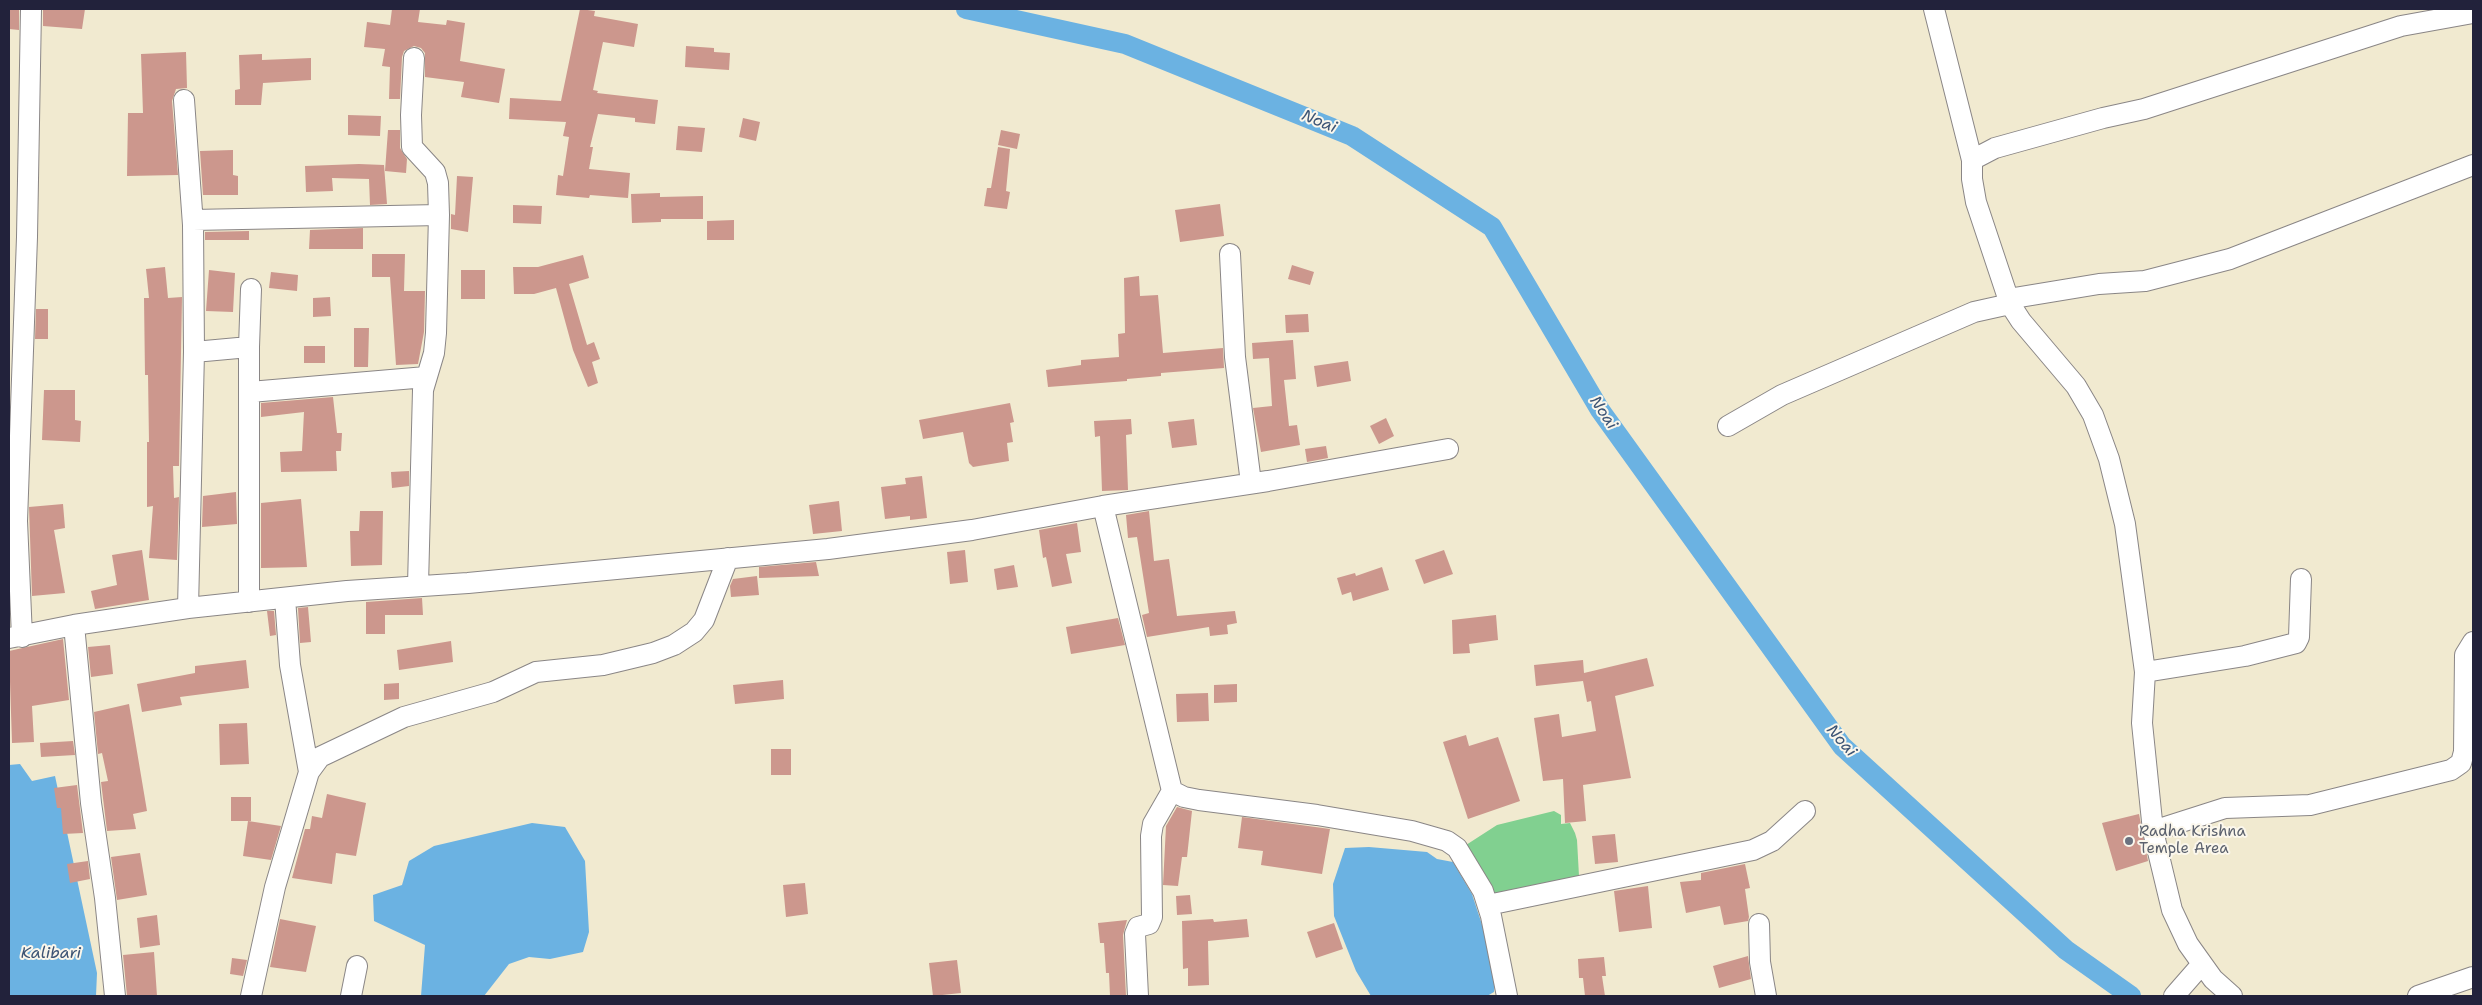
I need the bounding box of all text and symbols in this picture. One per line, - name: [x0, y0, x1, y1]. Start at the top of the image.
- water label: Noai: [1299, 106, 1339, 138]
- water label: Noai: [1585, 393, 1621, 433]
- water label: Noai: [1822, 721, 1860, 761]
- place label: Radha Krishna Temple Area: [2139, 823, 2246, 858]
- marker: Radha Krishna Temple Area: [2123, 835, 2135, 847]
- water label: Kalibari: [21, 944, 81, 964]

